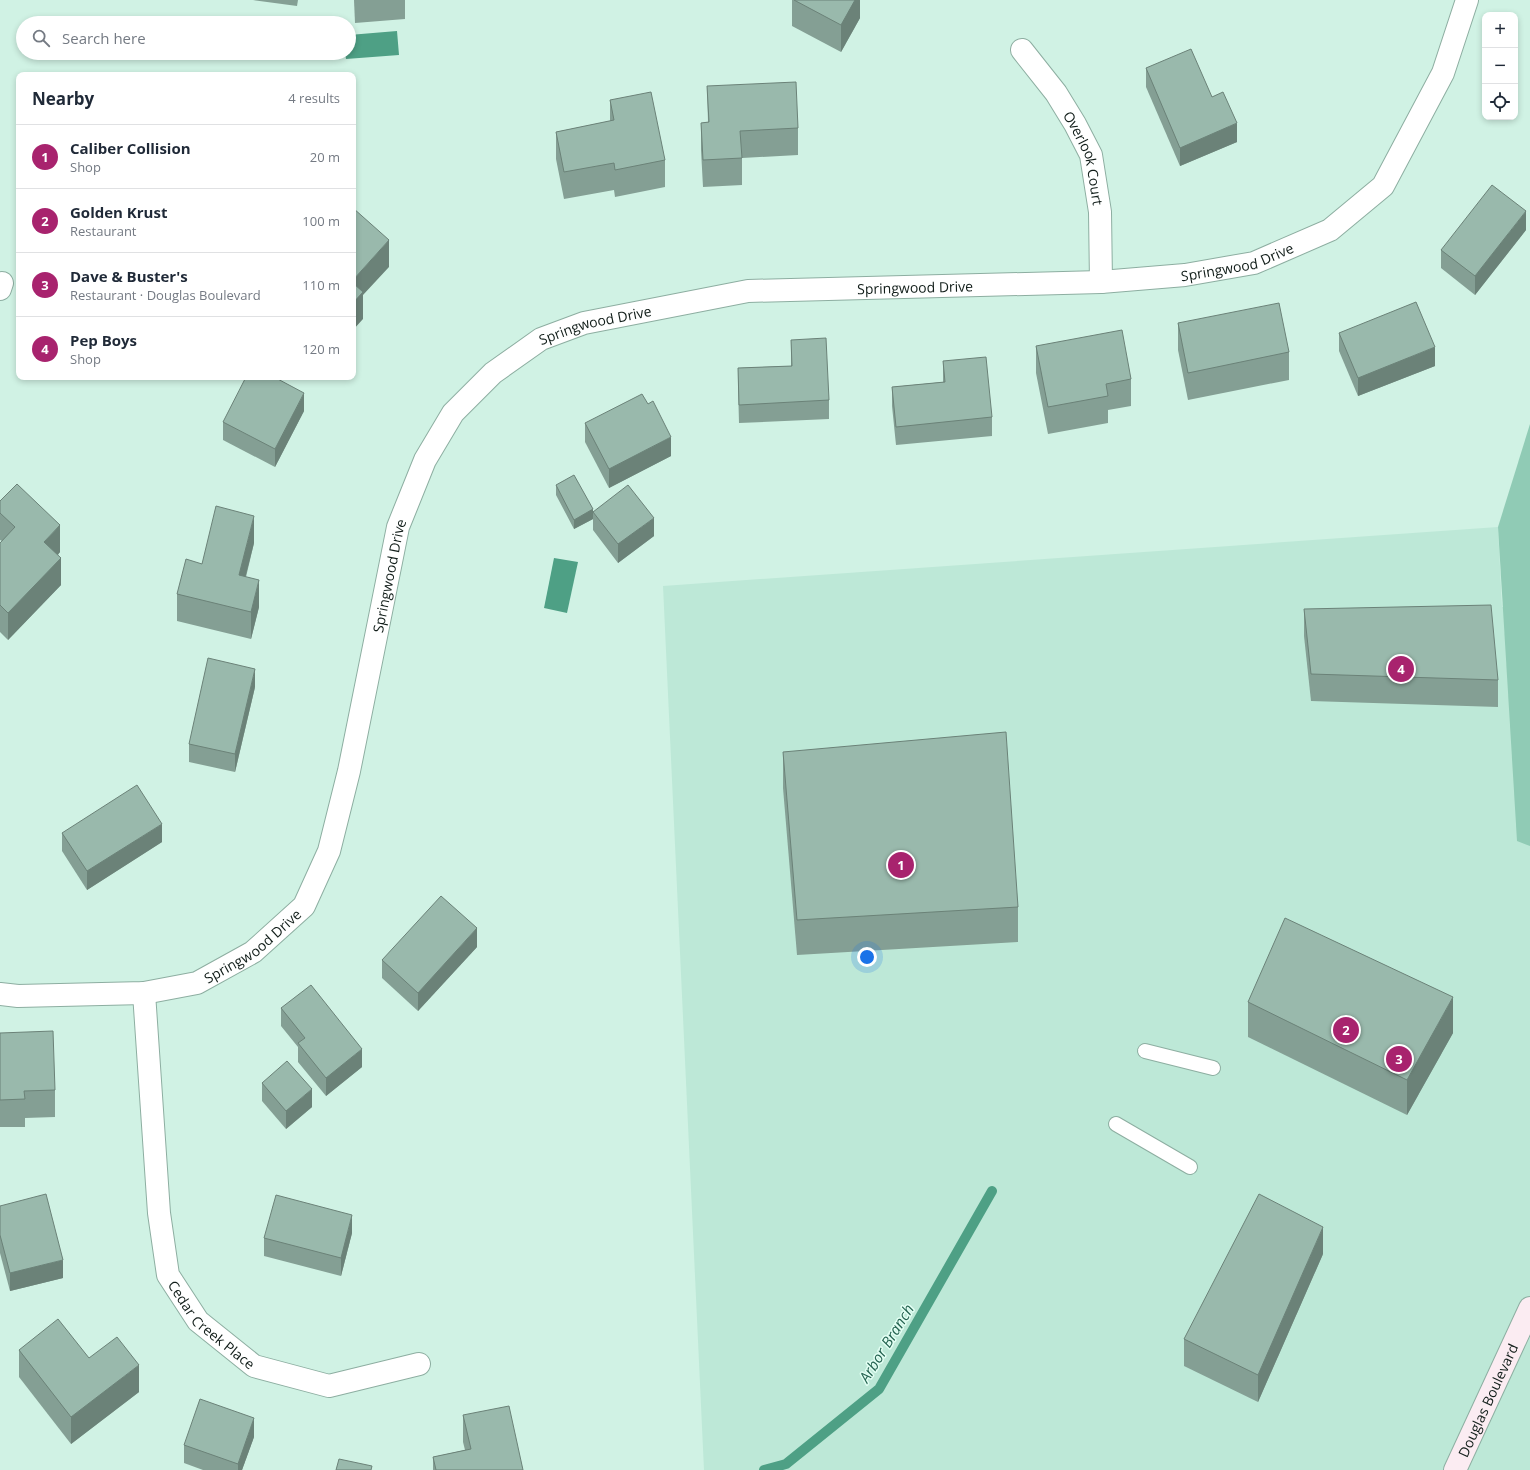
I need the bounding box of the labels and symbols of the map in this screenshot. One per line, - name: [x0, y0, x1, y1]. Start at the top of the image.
- street label: Overlook Court: [1060, 107, 1108, 207]
- street label: Springwood Drive: [1180, 238, 1296, 285]
- street label: Springwood Drive: [857, 276, 973, 298]
- street label: Springwood Drive: [536, 301, 653, 349]
- street label: Springwood Drive: [368, 515, 410, 634]
- pin: 4: [1388, 654, 1414, 684]
- pin: 1: [888, 850, 914, 880]
- street label: Springwood Drive: [200, 904, 305, 987]
- your location: [857, 947, 877, 967]
- pin: 2: [1333, 1015, 1359, 1045]
- pin: 3: [1386, 1044, 1412, 1074]
- street label: Cedar Creek Place: [164, 1276, 259, 1373]
- water label: Arbor Branch: [853, 1300, 918, 1387]
- street label: Douglas Boulevard: [1453, 1340, 1522, 1460]

